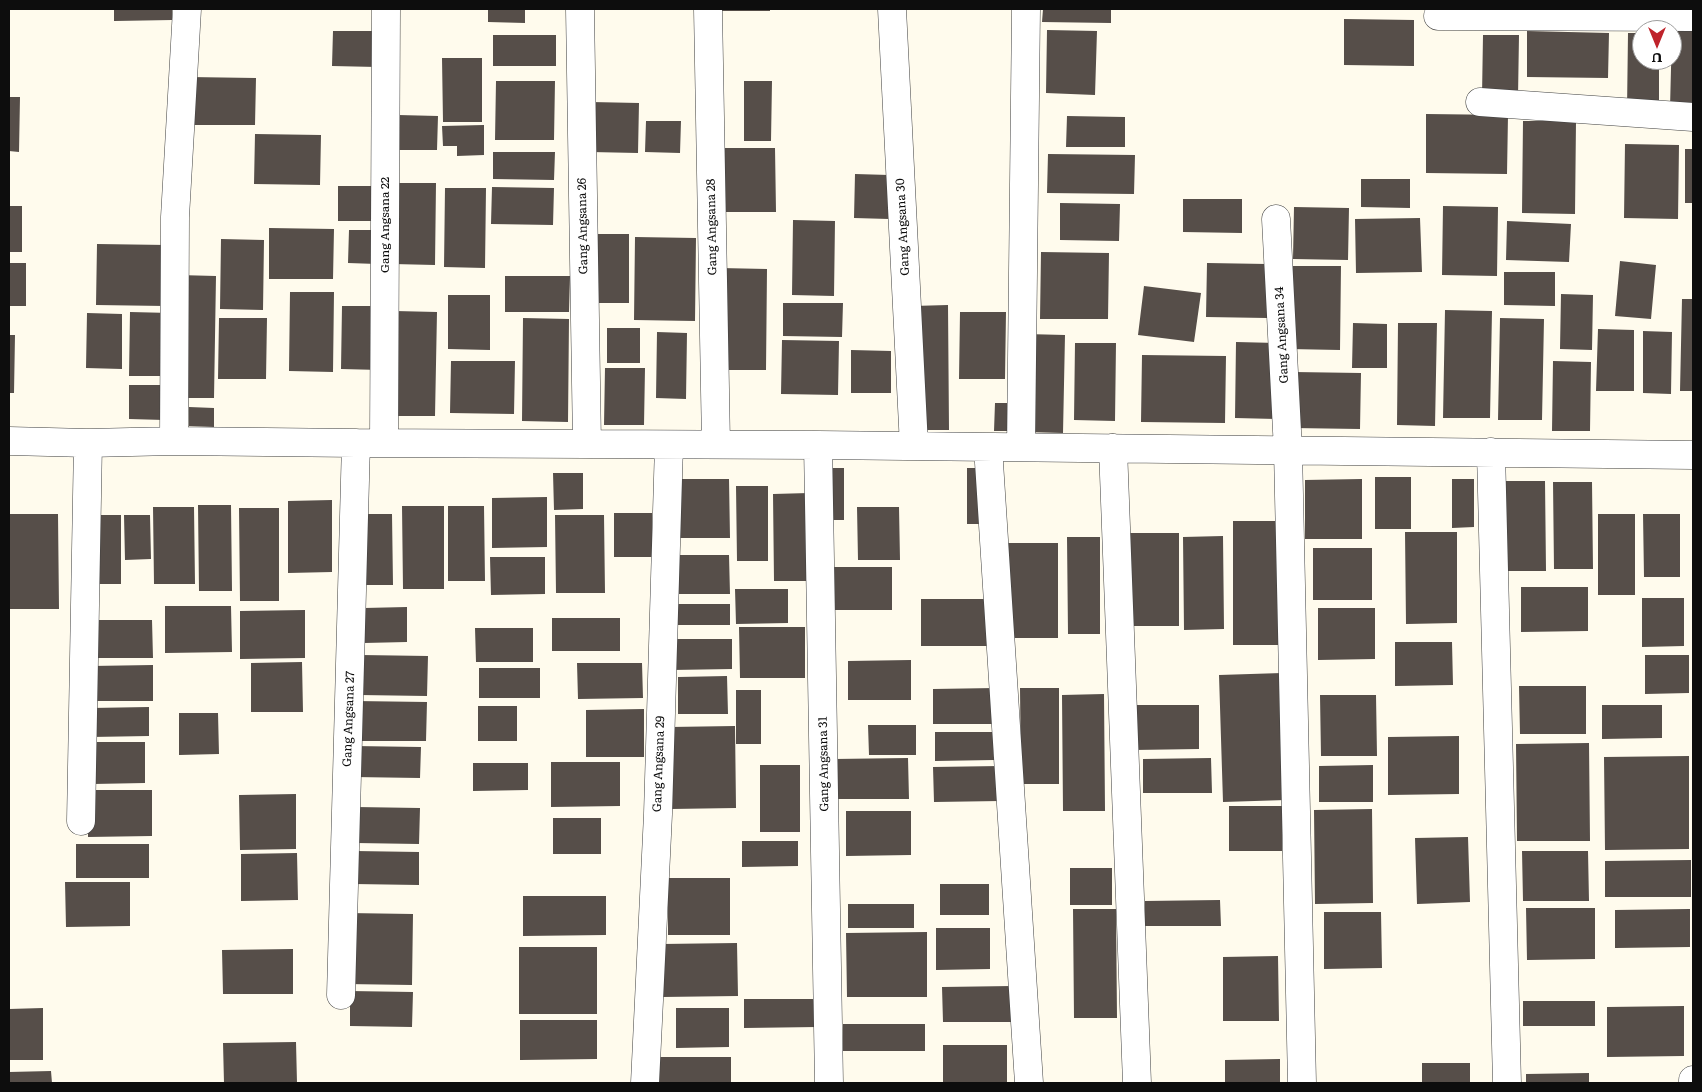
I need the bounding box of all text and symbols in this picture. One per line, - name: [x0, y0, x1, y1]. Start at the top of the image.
- north arrow: [1632, 20, 1682, 70]
- text: U: [1652, 49, 1663, 69]
- street label: Gang Angsana 22: [378, 177, 392, 273]
- street label: Gang Angsana 26: [575, 178, 591, 274]
- street label: Gang Angsana 30: [893, 178, 913, 276]
- street label: Gang Angsana 28: [704, 179, 720, 275]
- street label: Gang Angsana 34: [1272, 286, 1292, 384]
- street label: Gang Angsana 27: [340, 671, 358, 767]
- street label: Gang Angsana 29: [650, 716, 668, 812]
- street label: Gang Angsana 31: [816, 716, 832, 812]

